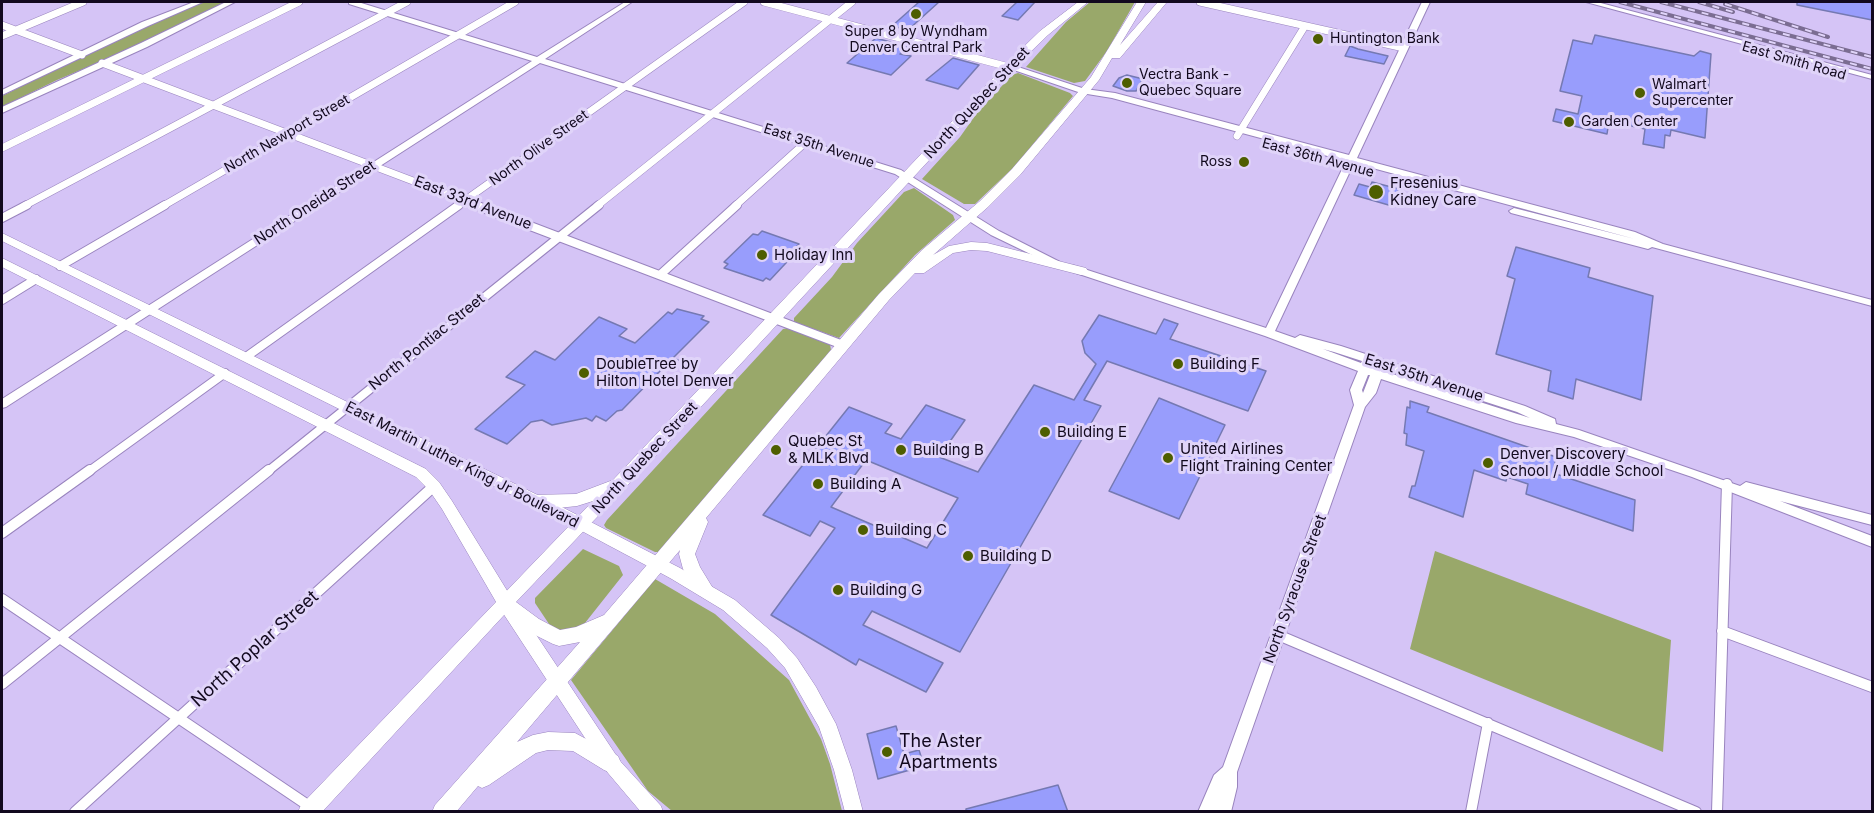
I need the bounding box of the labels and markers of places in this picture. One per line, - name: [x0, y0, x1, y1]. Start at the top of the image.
- marker: Super 8 by Wyndham Denver Central Park: [909, 7, 923, 21]
- place label: Super 8 by Wyndham Denver Central Park: [845, 24, 987, 56]
- place label: Huntington Bank: [1330, 31, 1440, 47]
- marker: Huntington Bank: [1311, 32, 1325, 46]
- place label: Vectra Bank - Quebec Square: [1139, 67, 1242, 100]
- marker: Vectra Bank - Quebec Square: [1120, 76, 1134, 90]
- place label: Walmart Supercenter: [1652, 77, 1733, 110]
- marker: Walmart Supercenter: [1633, 86, 1647, 100]
- place label: Garden Center: [1581, 114, 1678, 130]
- marker: Garden Center: [1562, 115, 1576, 129]
- place label: Ross: [1200, 154, 1232, 170]
- marker: Ross: [1237, 155, 1251, 169]
- place label: Fresenius Kidney Care: [1390, 174, 1477, 209]
- marker: Fresenius Kidney Care: [1367, 183, 1385, 201]
- place label: Holiday Inn: [774, 246, 853, 264]
- marker: Holiday Inn: [755, 248, 769, 262]
- place label: DoubleTree by Hilton Hotel Denver: [596, 355, 734, 390]
- place label: Building F: [1190, 355, 1260, 373]
- marker: Building F: [1171, 357, 1185, 371]
- marker: DoubleTree by Hilton Hotel Denver: [577, 366, 591, 380]
- place label: Building E: [1057, 423, 1127, 441]
- marker: Building E: [1038, 425, 1052, 439]
- place label: Quebec St & MLK Blvd: [788, 432, 869, 467]
- place label: United Airlines Flight Training Center: [1180, 440, 1332, 475]
- place label: Building B: [913, 441, 984, 459]
- marker: Quebec St & MLK Blvd: [769, 443, 783, 457]
- marker: Building B: [894, 443, 908, 457]
- place label: Denver Discovery School / Middle School: [1500, 445, 1663, 480]
- marker: United Airlines Flight Training Center: [1161, 451, 1175, 465]
- marker: Denver Discovery School / Middle School: [1481, 456, 1495, 470]
- place label: Building A: [830, 475, 901, 493]
- marker: Building A: [811, 477, 825, 491]
- place label: Building C: [875, 521, 947, 539]
- marker: Building C: [856, 523, 870, 537]
- place label: Building D: [980, 547, 1052, 565]
- marker: Building D: [961, 549, 975, 563]
- place label: Building G: [850, 581, 922, 599]
- marker: Building G: [831, 583, 845, 597]
- place label: The Aster Apartments: [899, 731, 998, 774]
- marker: The Aster Apartments: [880, 745, 894, 759]

